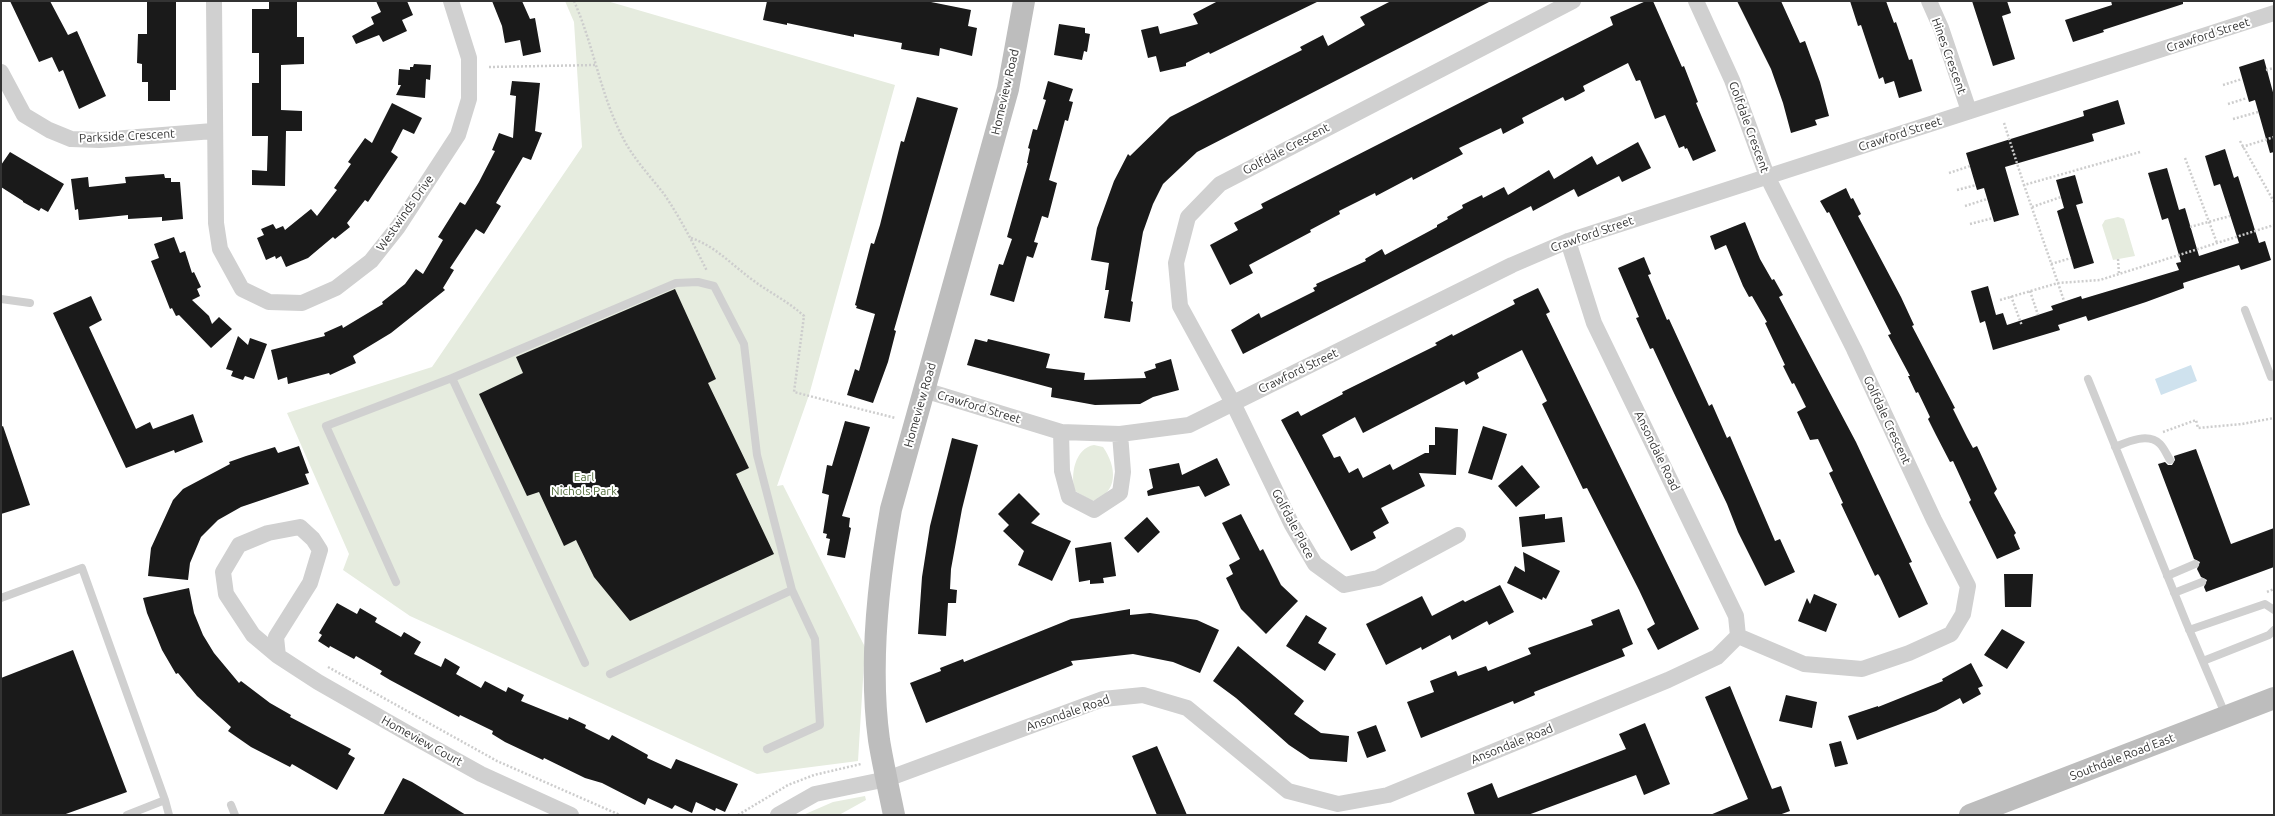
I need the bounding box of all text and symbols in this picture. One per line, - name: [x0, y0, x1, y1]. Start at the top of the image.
- street label: Crawford Street: [2165, 15, 2251, 55]
- street label: Hines Crescent: [1929, 16, 1969, 96]
- street label: Homeview Road: [988, 48, 1022, 136]
- street label: Golfdale Crescent: [1726, 80, 1772, 174]
- street label: Crawford Street: [1857, 114, 1943, 154]
- street label: Golfdale Crescent: [1240, 120, 1332, 178]
- street label: Parkside Crescent: [79, 126, 175, 146]
- street label: Westwinds Drive: [373, 172, 437, 254]
- street label: Crawford Street: [1549, 213, 1635, 255]
- street label: Crawford Street: [1256, 346, 1340, 396]
- street label: Homeview Road: [901, 361, 939, 449]
- street label: Golfdale Crescent: [1860, 374, 1914, 466]
- street label: Crawford Street: [935, 387, 1023, 427]
- street label: Ansondale Road: [1631, 409, 1683, 493]
- park label: Earl Nichols Park: [551, 470, 617, 498]
- street label: Golfdale Place: [1269, 487, 1317, 561]
- street label: Ansondale Road: [1024, 692, 1112, 734]
- street label: Homeview Court: [379, 713, 465, 769]
- street label: Ansondale Road: [1469, 721, 1555, 767]
- street label: Southdale Road East: [2068, 730, 2176, 784]

